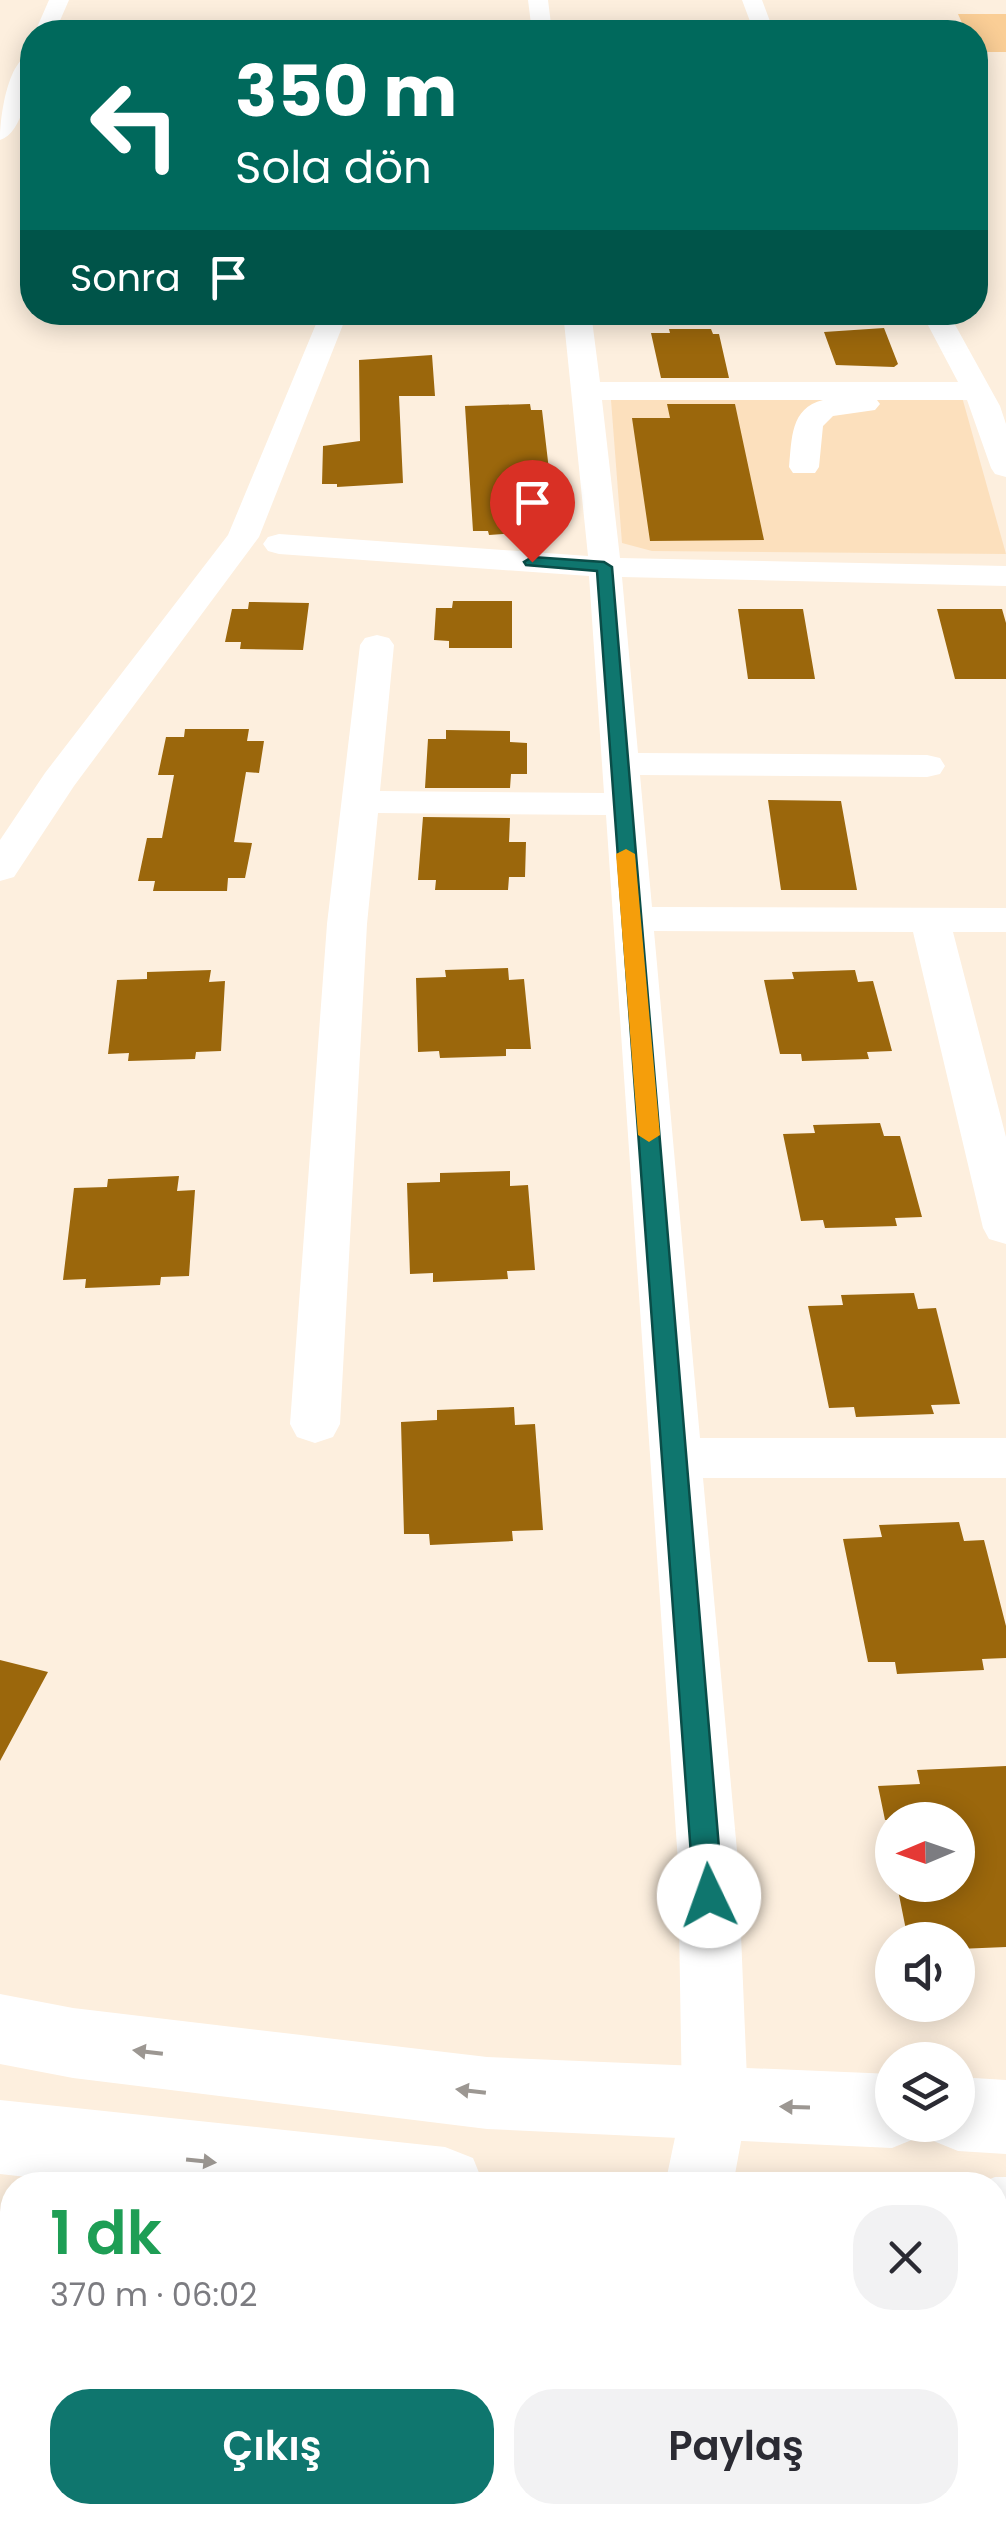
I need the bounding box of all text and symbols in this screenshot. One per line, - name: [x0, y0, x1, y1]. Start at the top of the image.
- text: 350 m: [235, 42, 457, 141]
- icon: left: [70, 60, 200, 190]
- text: Sola dön: [235, 136, 432, 199]
- icon: arrive: [201, 250, 256, 305]
- text: Sonra: [70, 251, 181, 304]
- pin: [490, 460, 575, 563]
- icon: arrive: [505, 475, 560, 530]
- north arrow: [875, 1802, 975, 1902]
- map controls: [875, 1802, 975, 2142]
- position arrow: [657, 1844, 761, 1948]
- button: sound: [875, 1922, 975, 2022]
- button: layers: [875, 2042, 975, 2142]
- one-way arrow: [131, 2044, 163, 2060]
- one-way arrow: [454, 2083, 486, 2099]
- one-way arrow: [779, 2099, 811, 2115]
- one-way arrow: [186, 2153, 217, 2169]
- text: 1 dk: [50, 2191, 162, 2275]
- button: close: [853, 2205, 958, 2310]
- text: 370 m · 06:02: [50, 2272, 258, 2317]
- button: Çıkış: [50, 2389, 494, 2504]
- button: Paylaş: [514, 2389, 958, 2504]

